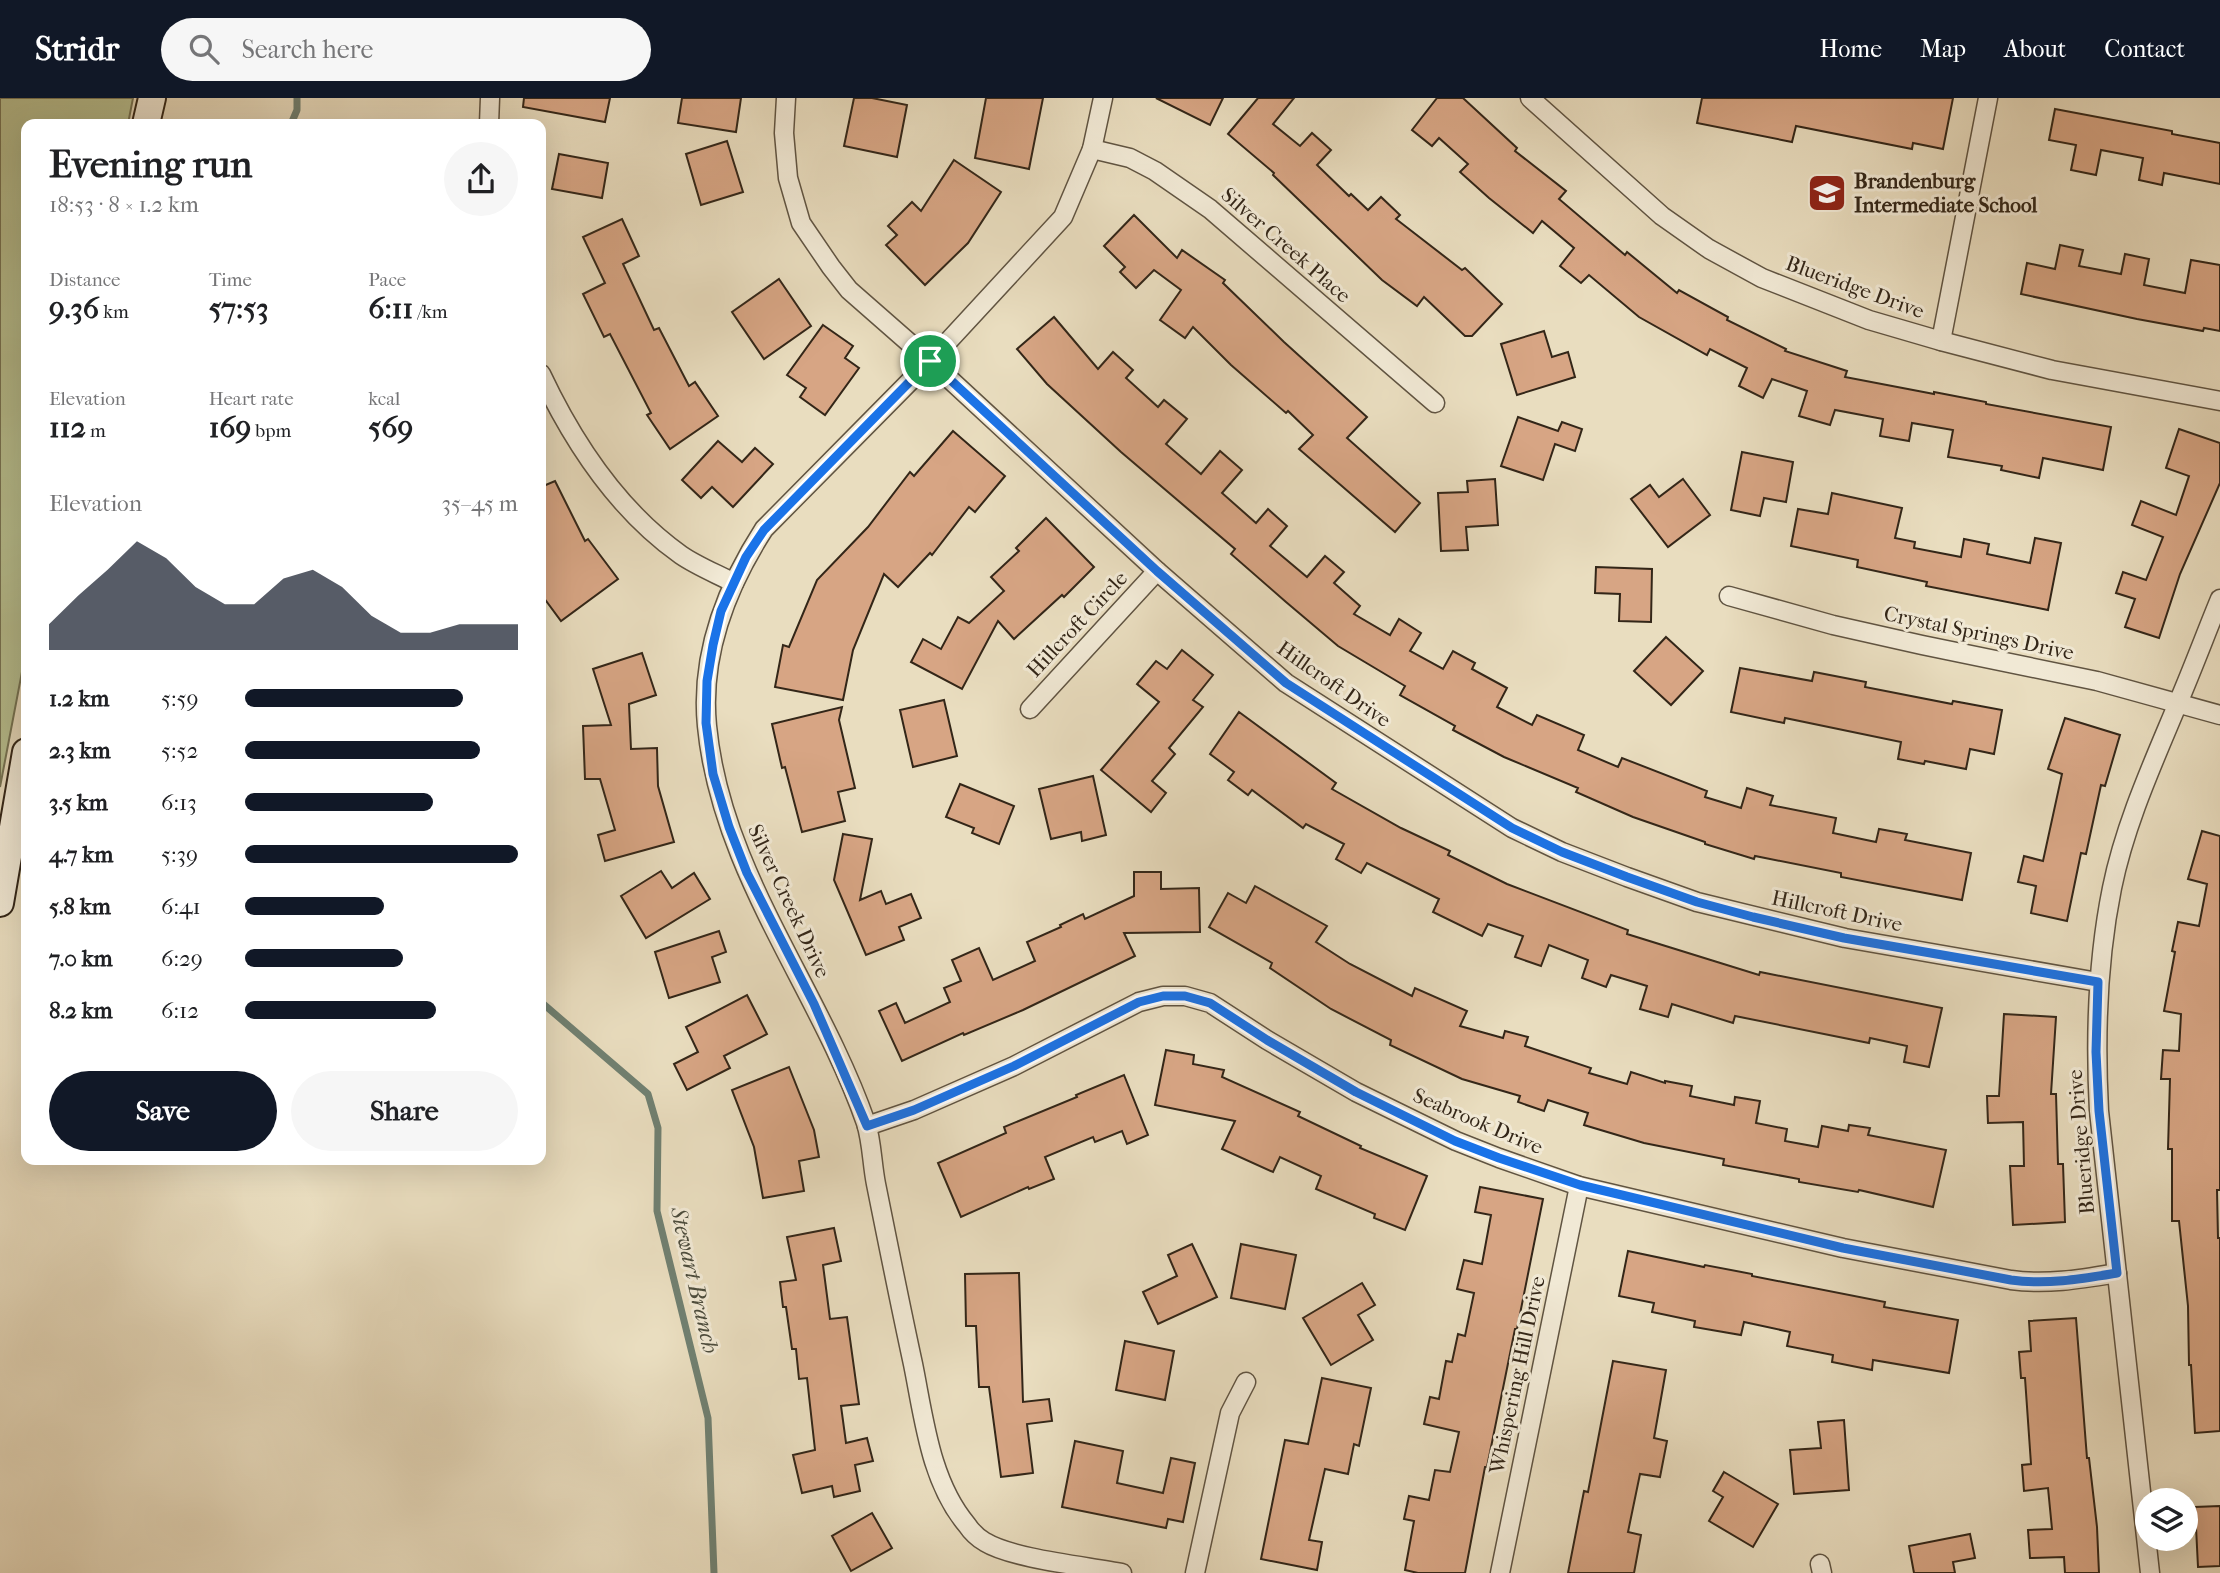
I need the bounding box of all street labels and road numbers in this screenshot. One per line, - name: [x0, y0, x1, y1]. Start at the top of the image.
- street label: Silver Creek Place: [1217, 182, 1355, 308]
- street label: Blueridge Drive: [1783, 251, 1927, 323]
- street label: Hillcroft Circle: [1022, 566, 1132, 682]
- street label: Crystal Springs Drive: [1882, 601, 2076, 665]
- street label: Hillcroft Drive: [1273, 636, 1395, 732]
- street label: Silver Creek Drive: [743, 820, 835, 982]
- street label: Hillcroft Drive: [1769, 885, 1905, 937]
- street label: Blueridge Drive: [2063, 1069, 2099, 1215]
- street label: Seabrook Drive: [1410, 1083, 1546, 1159]
- street label: Whispering Hill Drive: [1484, 1274, 1550, 1477]

